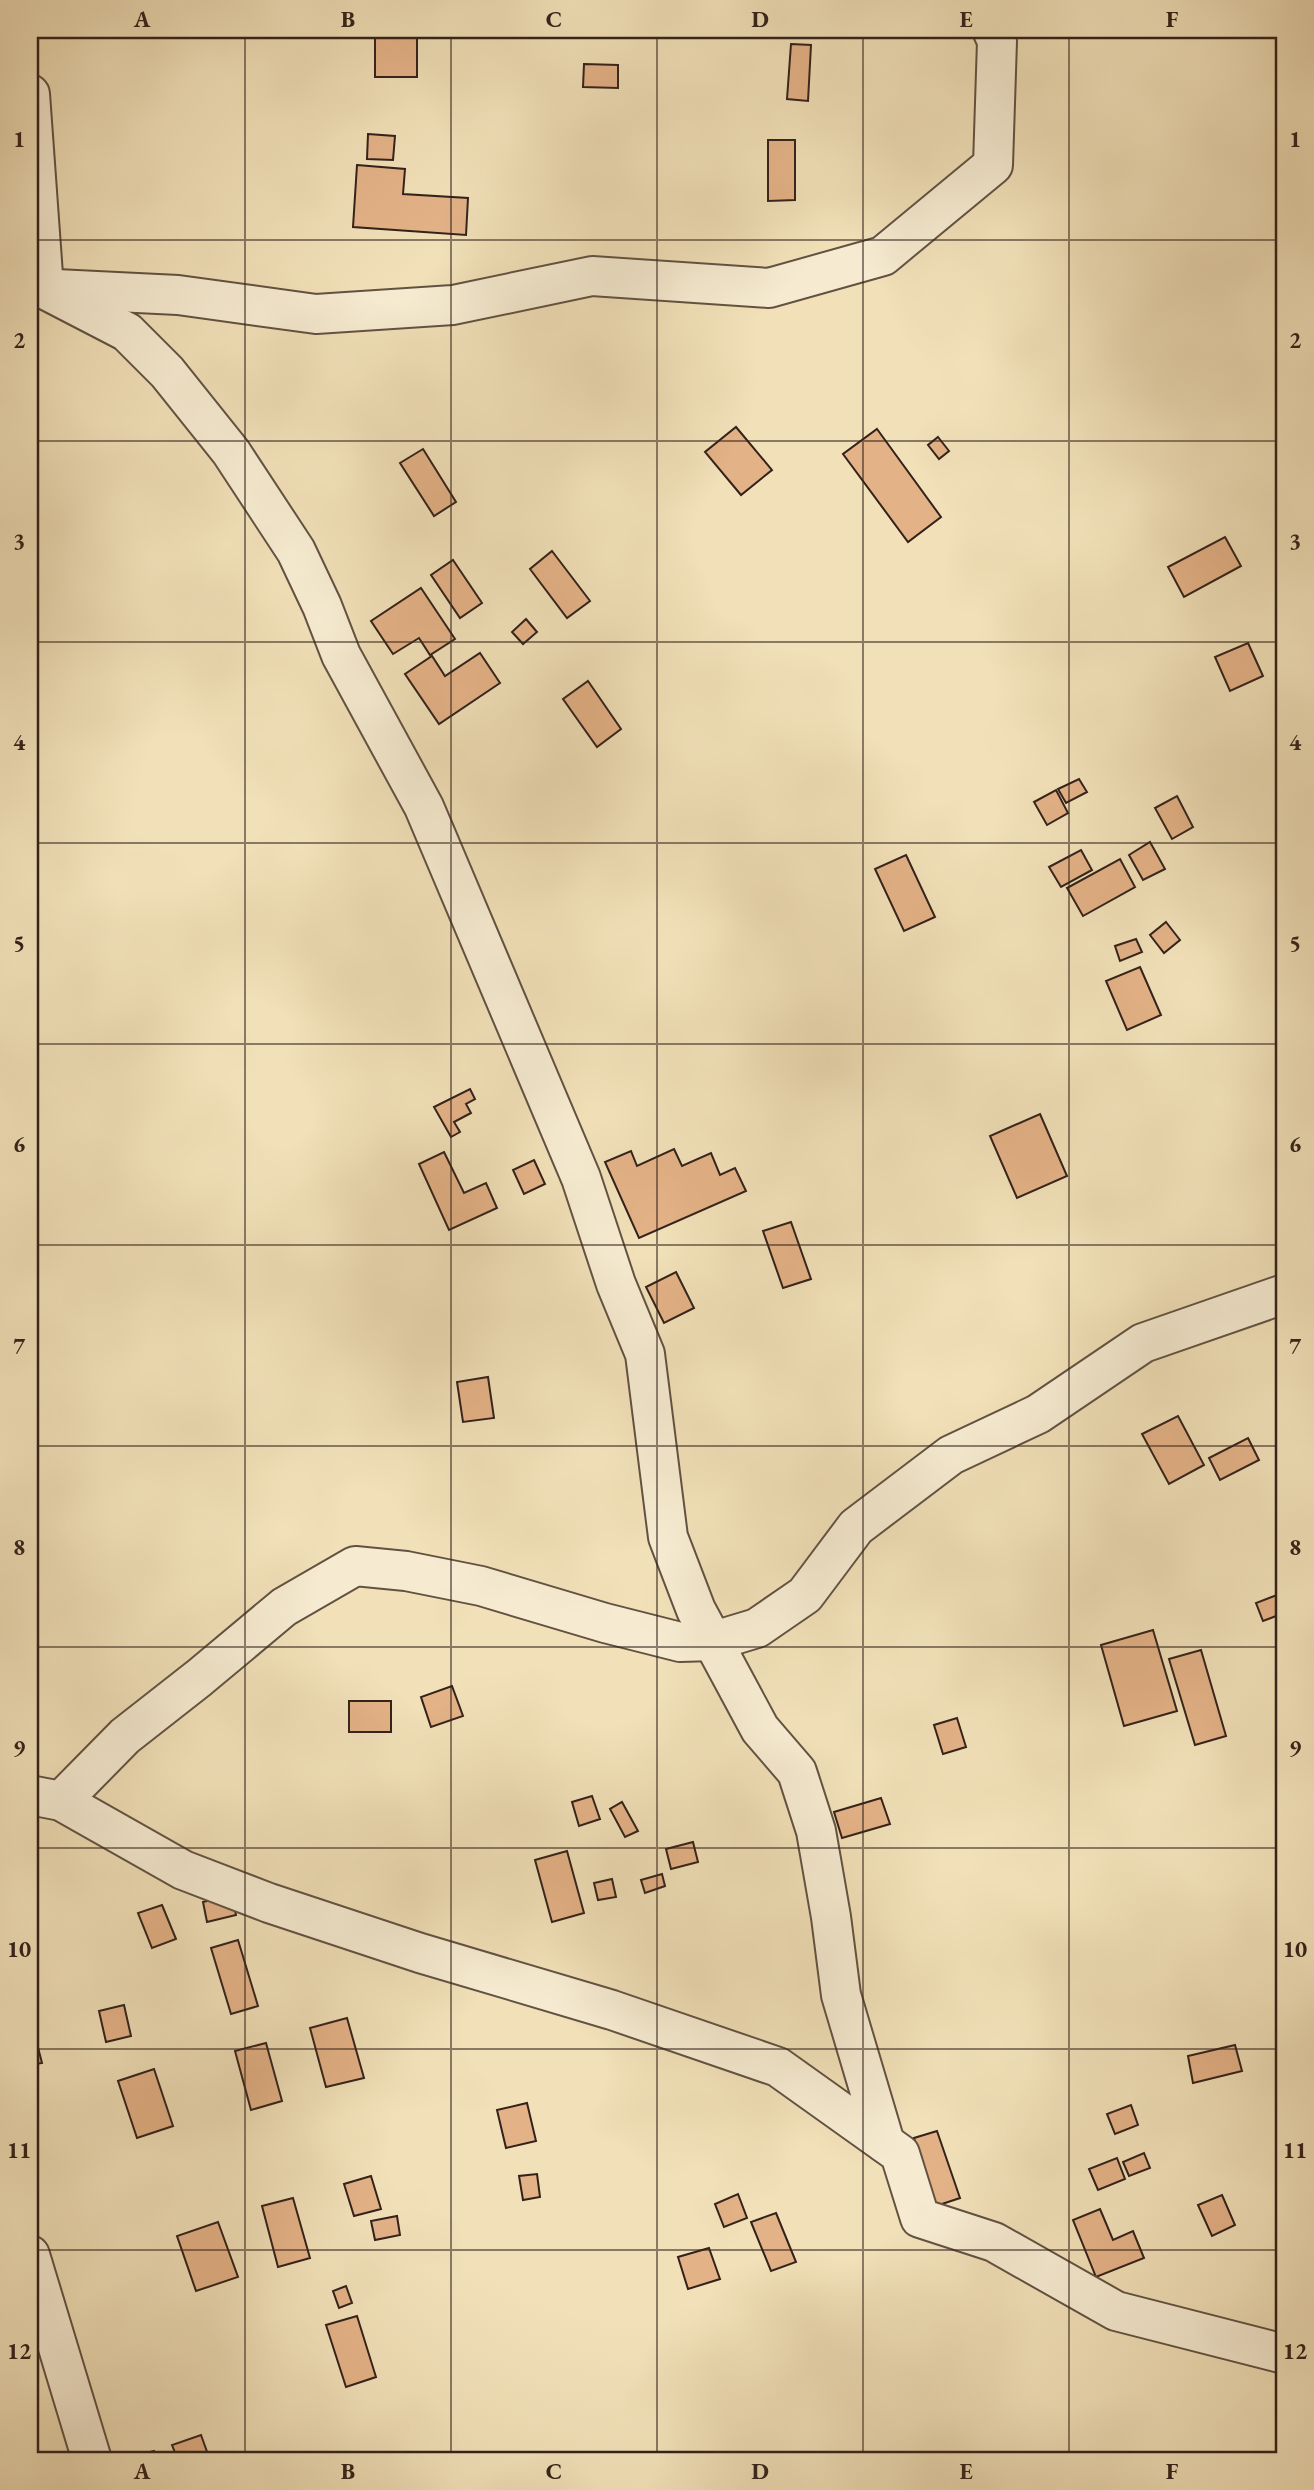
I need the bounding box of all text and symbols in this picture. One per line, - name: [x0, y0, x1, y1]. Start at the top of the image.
- text: A: [133, 4, 151, 34]
- text: B: [341, 4, 355, 34]
- text: C: [546, 4, 562, 34]
- text: D: [751, 4, 769, 34]
- text: E: [959, 4, 973, 34]
- text: F: [1166, 4, 1179, 34]
- text: 1: [13, 124, 25, 154]
- text: 1: [1289, 124, 1301, 154]
- text: 2: [13, 325, 25, 355]
- text: 2: [1289, 325, 1301, 355]
- text: 3: [13, 526, 25, 556]
- text: 3: [1289, 526, 1301, 556]
- text: 4: [13, 727, 26, 757]
- text: 4: [1289, 727, 1302, 757]
- text: 5: [13, 928, 25, 958]
- text: 5: [1289, 928, 1301, 958]
- text: 6: [13, 1129, 25, 1159]
- text: 6: [1289, 1129, 1301, 1159]
- text: 7: [13, 1331, 26, 1361]
- text: 7: [1289, 1331, 1302, 1361]
- text: 8: [13, 1532, 25, 1562]
- text: 8: [1289, 1532, 1301, 1562]
- text: 9: [13, 1733, 25, 1763]
- text: 9: [1289, 1733, 1301, 1763]
- text: 10: [7, 1934, 31, 1964]
- text: 10: [1283, 1934, 1307, 1964]
- text: 11: [7, 2135, 31, 2165]
- text: 11: [1283, 2135, 1307, 2165]
- text: 12: [7, 2336, 31, 2366]
- text: 12: [1283, 2336, 1307, 2366]
- text: A: [133, 2456, 151, 2486]
- text: B: [341, 2456, 355, 2486]
- text: C: [546, 2456, 562, 2486]
- text: D: [751, 2456, 769, 2486]
- text: E: [959, 2456, 973, 2486]
- text: F: [1166, 2456, 1179, 2486]

